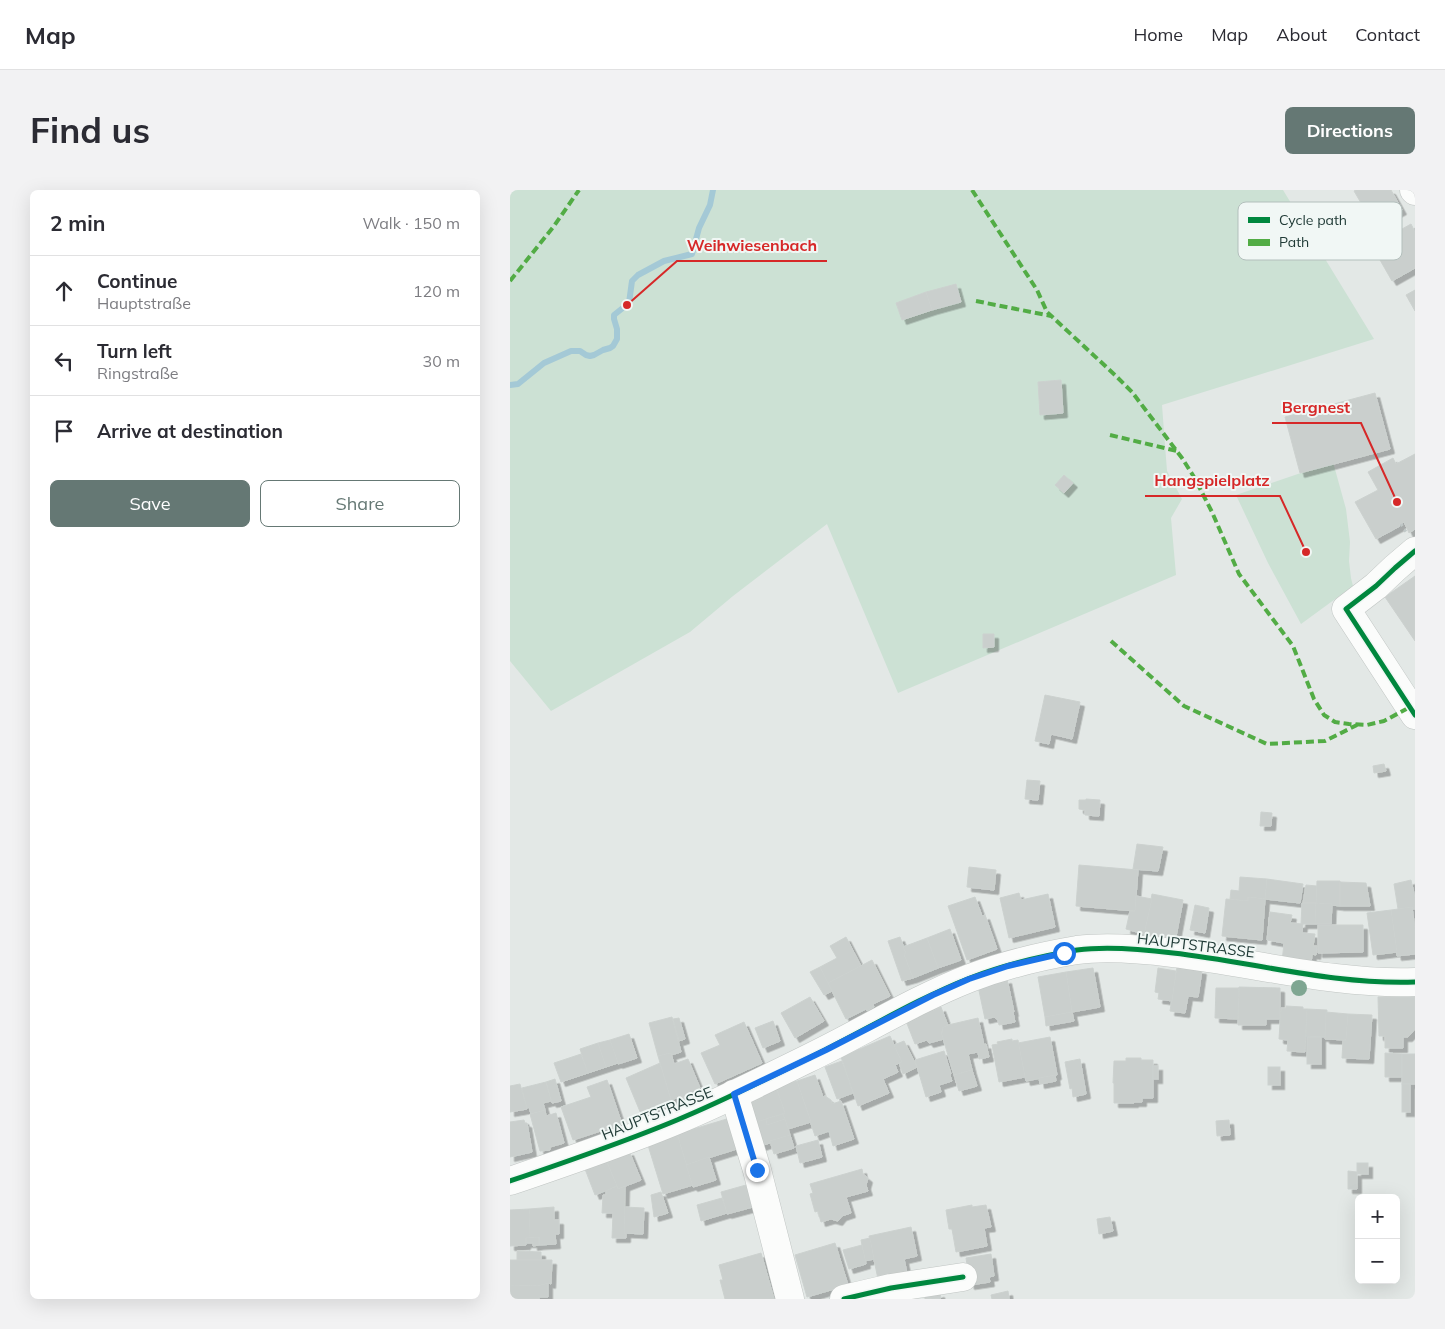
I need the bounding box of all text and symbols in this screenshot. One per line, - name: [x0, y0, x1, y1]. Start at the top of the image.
- text: Map: [25, 20, 76, 50]
- text: Home: [1133, 23, 1183, 46]
- text: Map: [1211, 23, 1248, 46]
- text: About: [1276, 23, 1327, 46]
- text: Contact: [1355, 23, 1420, 46]
- button: Directions: [1285, 107, 1415, 154]
- text: Find us: [30, 108, 150, 152]
- legend: [1238, 202, 1402, 260]
- text: 2 min: [50, 210, 105, 236]
- text: Cycle path: [1279, 211, 1347, 229]
- text: Walk · 150 m: [362, 213, 460, 233]
- callout: Weihwiesenbach: [677, 230, 827, 261]
- text: Path: [1279, 233, 1309, 251]
- text: Weihwiesenbach: [687, 235, 817, 255]
- text: Continue: [97, 269, 177, 293]
- icon: ahead: [50, 277, 78, 305]
- text: 120 m: [413, 281, 460, 301]
- text: Hauptstraße: [97, 293, 191, 313]
- text: Turn left: [97, 339, 172, 363]
- icon: left: [50, 347, 78, 375]
- text: 30 m: [423, 351, 460, 371]
- text: Ringstraße: [97, 363, 179, 383]
- callout: Bergnest: [1272, 392, 1361, 423]
- text: Bergnest: [1282, 397, 1350, 417]
- icon: arrive: [50, 417, 78, 445]
- text: Arrive at destination: [97, 419, 283, 443]
- callout: Hangspielplatz: [1145, 465, 1280, 496]
- text: Hangspielplatz: [1154, 470, 1270, 490]
- button: Save: [50, 480, 250, 527]
- button: Share: [260, 480, 460, 527]
- street label: HAUPTSTRASSE: [1136, 928, 1256, 962]
- route start: [1053, 942, 1076, 965]
- street label: HAUPTSTRASSE: [599, 1082, 716, 1144]
- route end: [746, 1159, 769, 1182]
- map controls: [1355, 1194, 1400, 1284]
- button: +: [1355, 1194, 1400, 1239]
- button: −: [1355, 1239, 1400, 1284]

